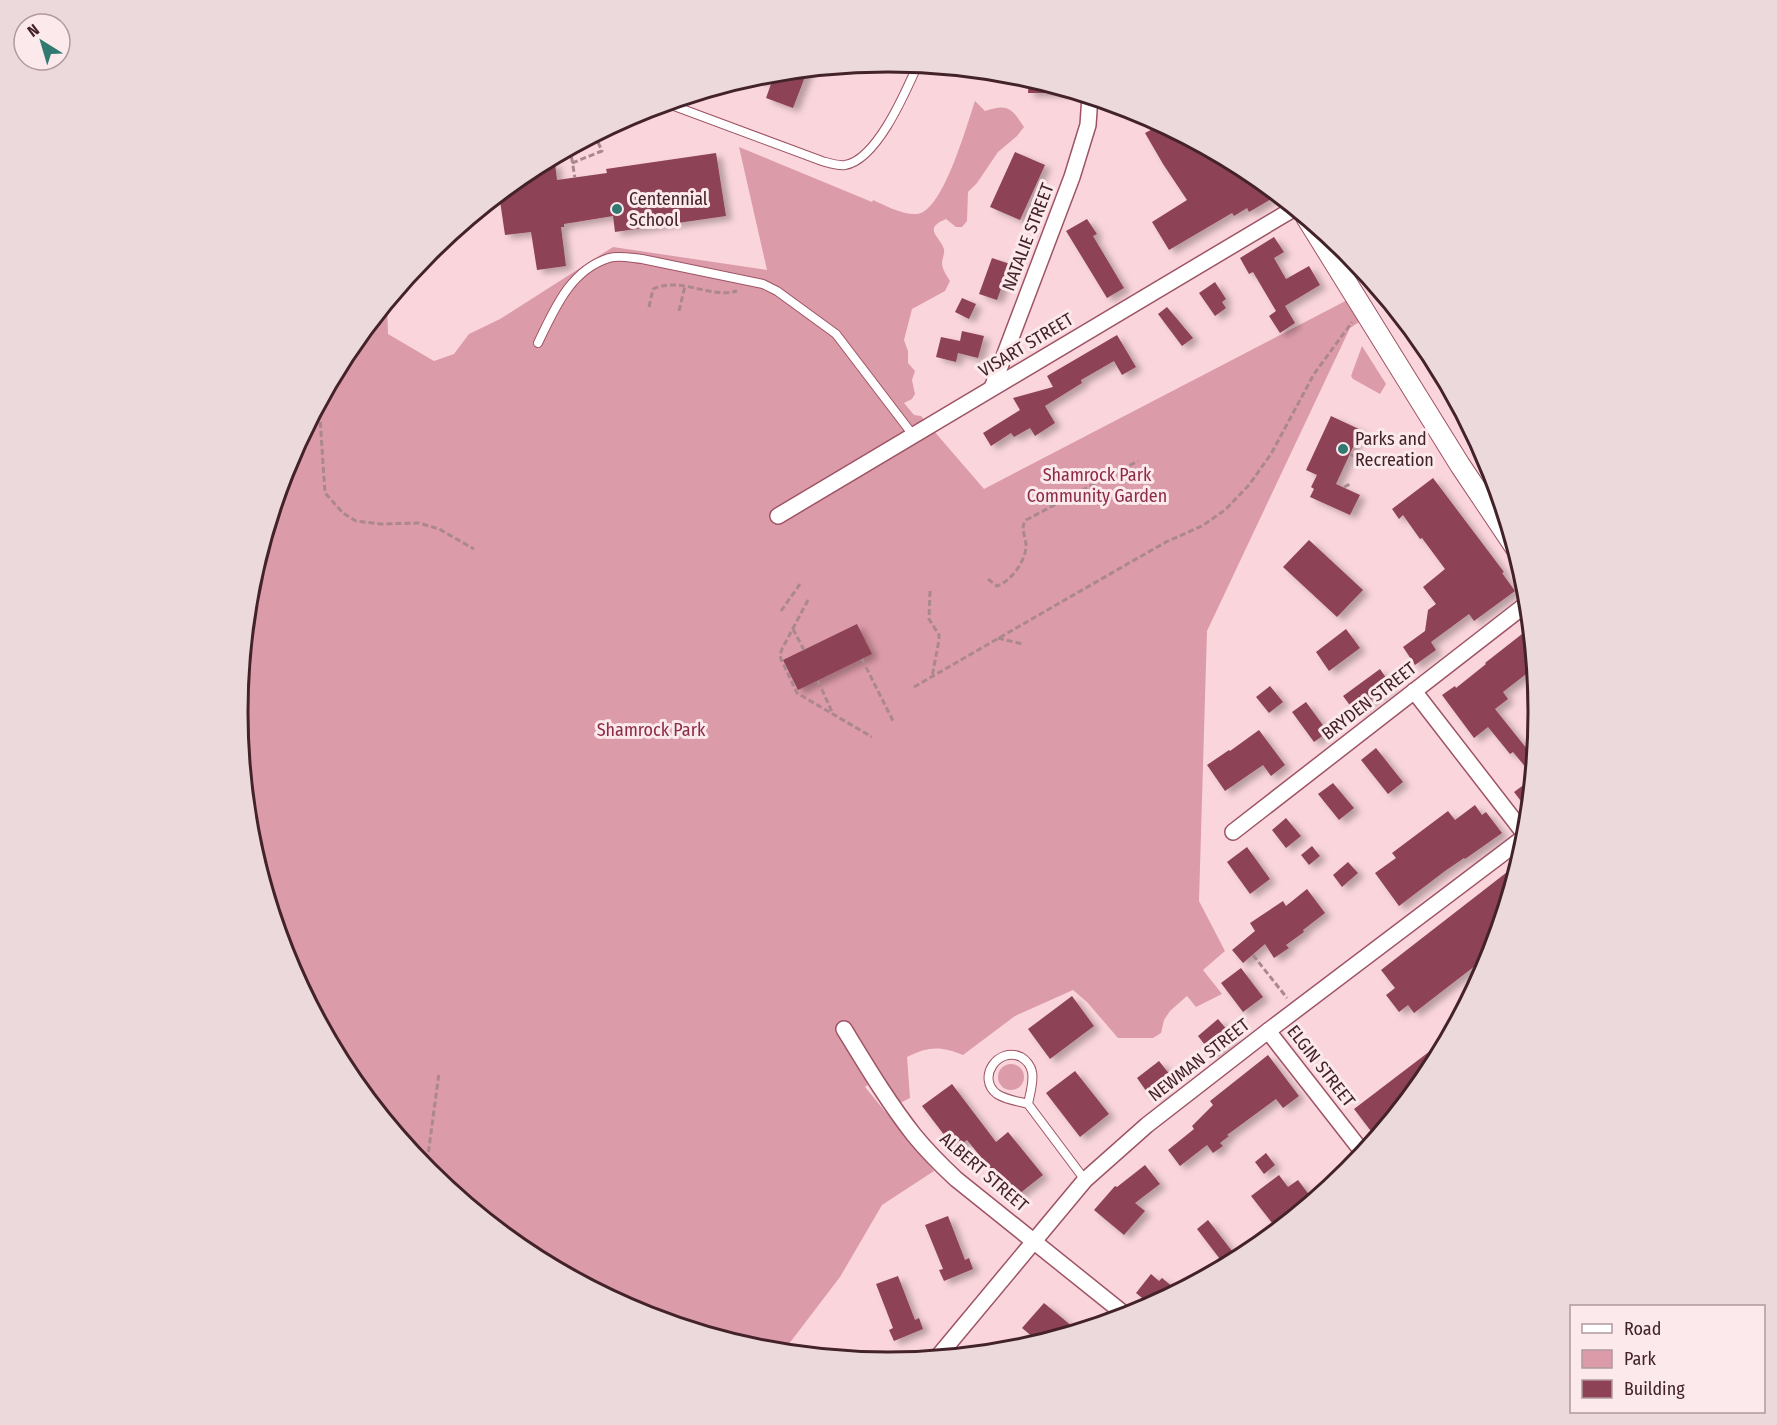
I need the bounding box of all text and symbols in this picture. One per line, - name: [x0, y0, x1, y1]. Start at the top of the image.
- north arrow: [12, 12, 72, 72]
- text: N: [24, 20, 43, 41]
- street label: NATALIE STREET: [997, 179, 1059, 294]
- place label: Centennial School: [629, 188, 708, 231]
- marker: Centennial School: [610, 202, 624, 216]
- street label: VISART STREET: [975, 308, 1078, 382]
- place label: Parks and Recreation: [1355, 428, 1434, 471]
- marker: Parks and Recreation: [1336, 442, 1350, 456]
- park label: Shamrock Park Community Garden: [1027, 464, 1167, 507]
- street label: BRYDEN STREET: [1317, 657, 1421, 745]
- park label: Shamrock Park: [597, 719, 706, 741]
- street label: NEWMAN STREET: [1144, 1013, 1254, 1106]
- street label: ELGIN STREET: [1282, 1021, 1360, 1112]
- street label: ALBERT STREET: [935, 1128, 1033, 1217]
- legend: [1570, 1305, 1765, 1413]
- text: Road: [1624, 1318, 1661, 1340]
- text: Park: [1624, 1348, 1657, 1370]
- text: Building: [1624, 1378, 1685, 1400]

